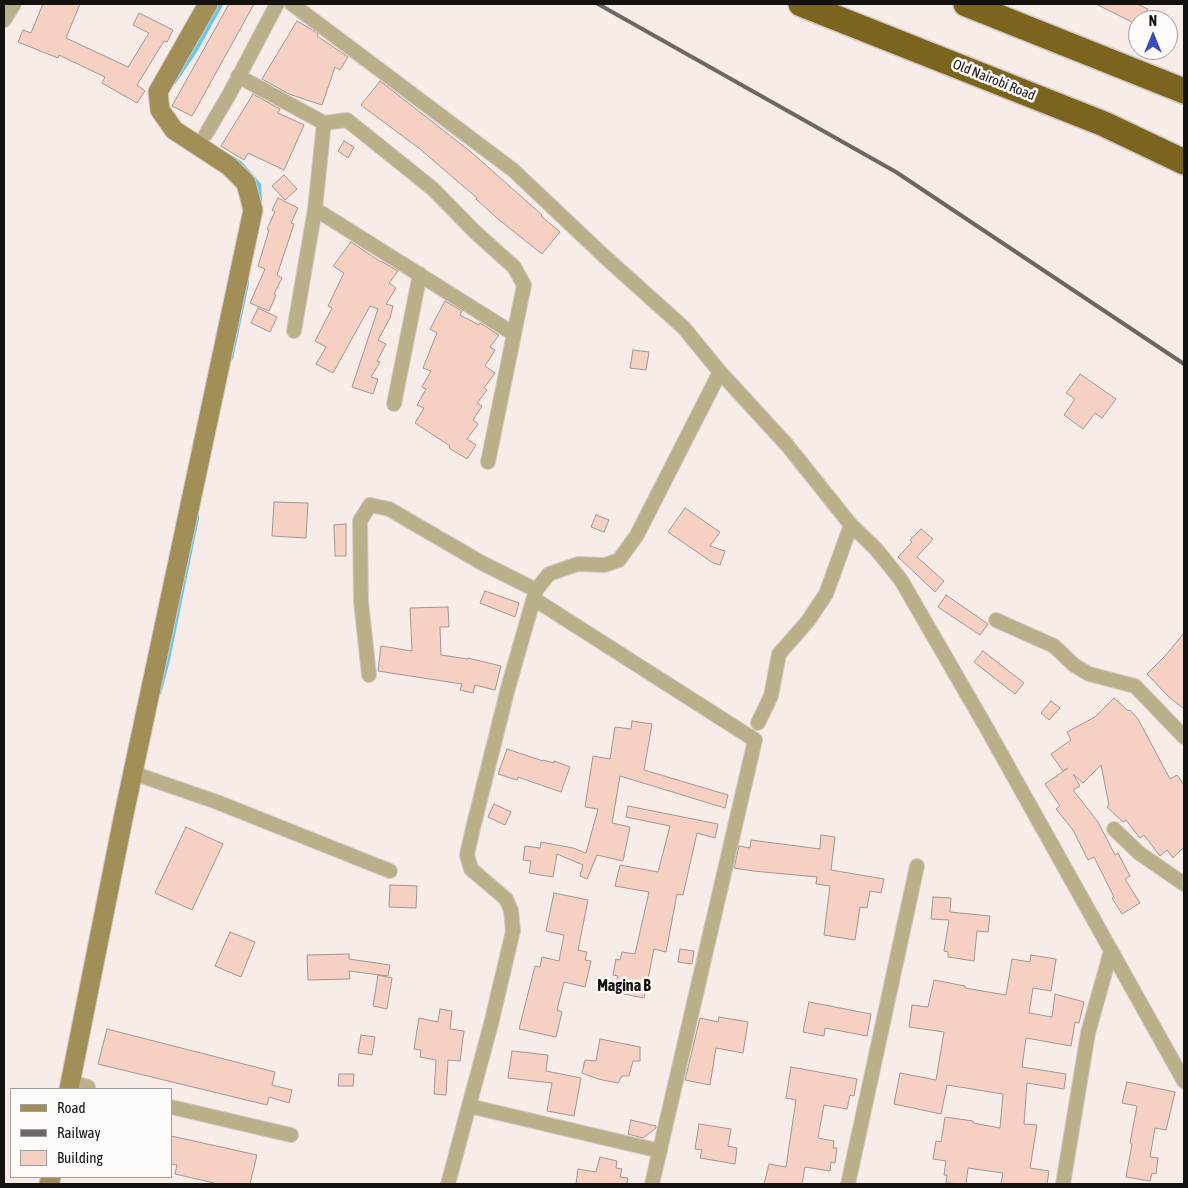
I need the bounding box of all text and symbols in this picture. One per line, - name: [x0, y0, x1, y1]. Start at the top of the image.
- north arrow: [1128, 10, 1178, 60]
- text: N: [1149, 13, 1157, 29]
- street label: Old Nairobi Road: [950, 56, 1038, 104]
- district label: Magina B: [597, 976, 651, 996]
- legend: [10, 1088, 172, 1178]
- text: Road: [57, 1099, 86, 1116]
- text: Railway: [57, 1124, 101, 1141]
- text: Building: [57, 1149, 103, 1166]

